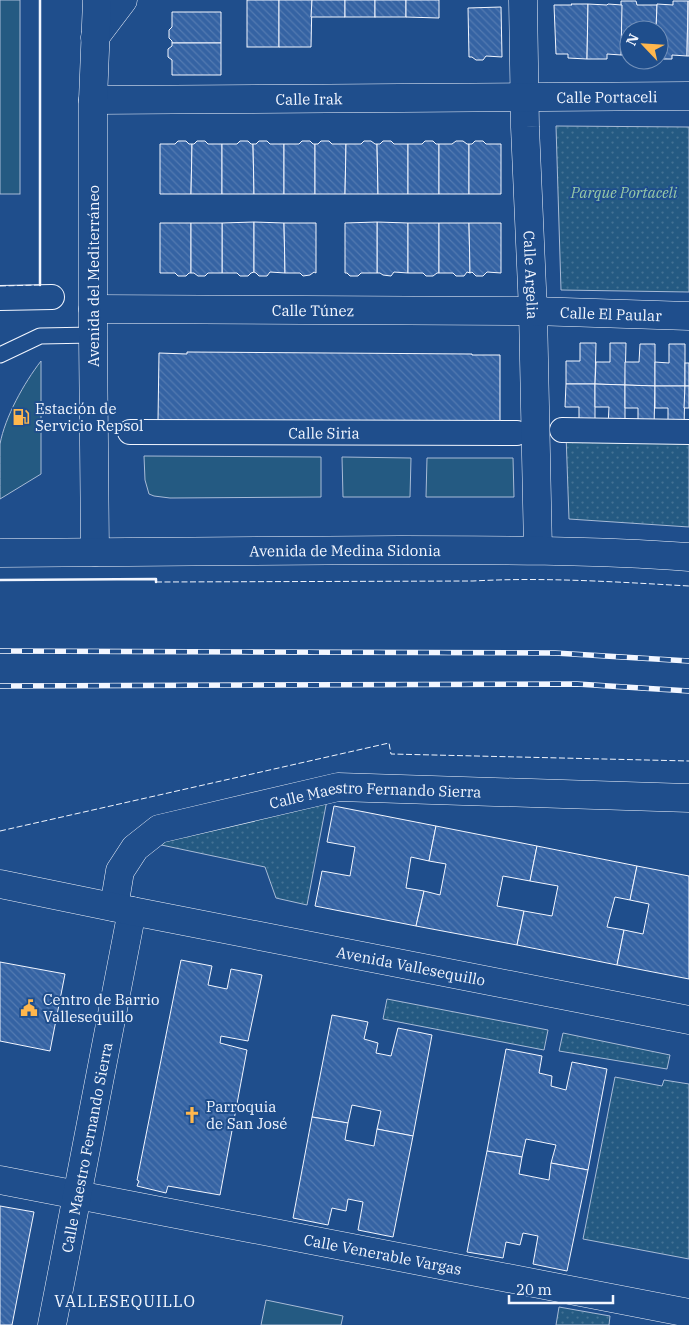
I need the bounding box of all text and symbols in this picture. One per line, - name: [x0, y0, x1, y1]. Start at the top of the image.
- north arrow: [619, 20, 669, 70]
- text: N: [622, 31, 643, 48]
- street label: Calle Portaceli: [556, 87, 658, 106]
- street label: Calle Irak: [275, 89, 343, 108]
- park label: Parque Portaceli: [570, 183, 678, 202]
- street label: Avenida del Mediterráneo: [84, 185, 103, 367]
- street label: Calle Argelia: [520, 230, 543, 319]
- street label: Calle Túnez: [272, 300, 354, 320]
- street label: Calle El Paular: [560, 302, 663, 325]
- place label: Estación de Servicio Repsol: [35, 399, 143, 435]
- fuel station icon: Estación de Servicio Repsol: [11, 407, 31, 427]
- street label: Calle Siria: [288, 423, 360, 442]
- street label: Avenida de Medina Sidonia: [249, 540, 441, 560]
- street label: Calle Maestro Fernando Sierra: [267, 777, 482, 812]
- street label: Avenida Vallesequillo: [335, 942, 487, 989]
- place label: Centro de Barrio Vallesequillo: [43, 990, 159, 1026]
- public building icon: Centro de Barrio Vallesequillo: [19, 998, 39, 1018]
- street label: Calle Maestro Fernando Sierra: [57, 1040, 116, 1254]
- place label: Parroquia de San José: [206, 1097, 287, 1133]
- church icon: Parroquia de San José: [182, 1105, 202, 1125]
- street label: Calle Venerable Vargas: [302, 1229, 463, 1278]
- scale bar: [509, 1272, 613, 1304]
- text: 20 m: [516, 1280, 552, 1299]
- district label: VALLESEQUILLO: [54, 1291, 196, 1311]

